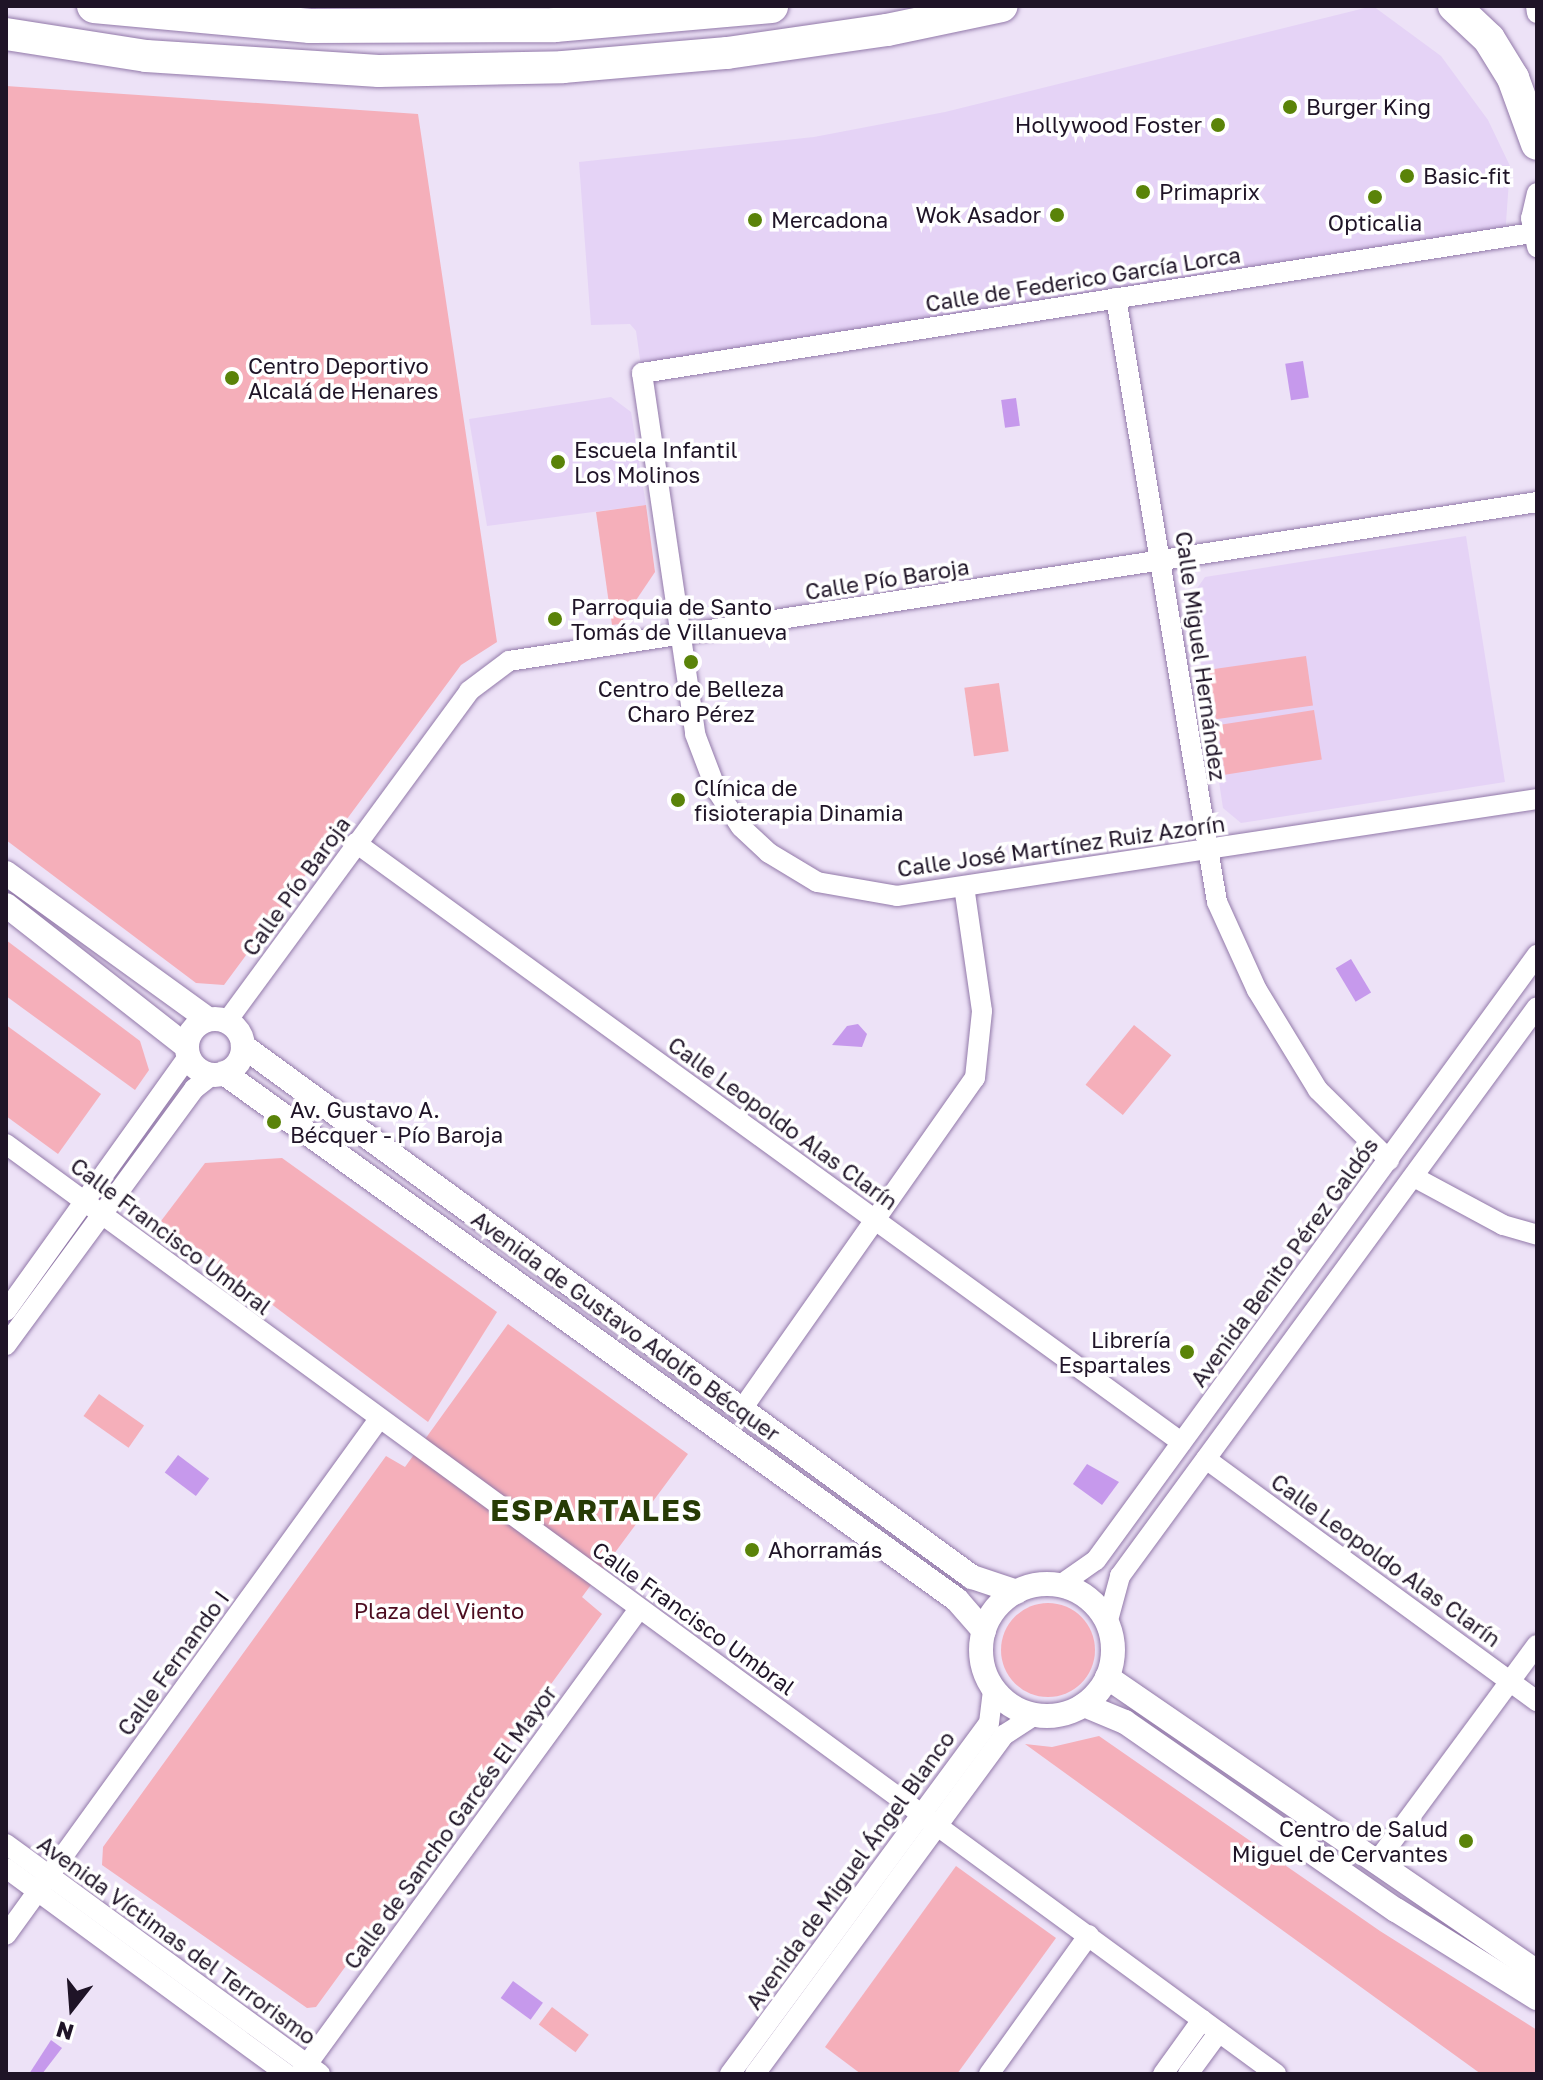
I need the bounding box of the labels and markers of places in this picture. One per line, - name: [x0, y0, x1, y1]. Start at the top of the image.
- place label: Burger King: [1306, 94, 1431, 120]
- marker: Burger King: [1281, 98, 1299, 116]
- place label: Hollywood Foster: [1015, 112, 1202, 138]
- marker: Hollywood Foster: [1209, 116, 1227, 134]
- place label: Basic-fit: [1423, 163, 1511, 189]
- marker: Basic-fit: [1398, 167, 1416, 185]
- place label: Primaprix: [1159, 179, 1260, 205]
- marker: Primaprix: [1134, 183, 1152, 201]
- marker: Opticalia: [1366, 188, 1384, 206]
- place label: Wok Asador: [916, 202, 1041, 228]
- marker: Wok Asador: [1048, 206, 1066, 224]
- place label: Mercadona: [771, 207, 888, 233]
- place label: Opticalia: [1328, 210, 1422, 236]
- marker: Mercadona: [746, 211, 764, 229]
- place label: Centro Deportivo Alcalá de Henares: [248, 352, 439, 404]
- marker: Centro Deportivo Alcalá de Henares: [223, 369, 241, 387]
- place label: Escuela Infantil Los Molinos: [574, 436, 738, 488]
- marker: Escuela Infantil Los Molinos: [549, 453, 567, 471]
- place label: Parroquia de Santo Tomás de Villanueva: [571, 593, 787, 644]
- marker: Parroquia de Santo Tomás de Villanueva: [546, 610, 564, 628]
- marker: Centro de Belleza Charo Pérez: [682, 653, 700, 671]
- place label: Centro de Belleza Charo Pérez: [598, 675, 784, 726]
- place label: Clínica de fisioterapia Dinamia: [694, 774, 903, 826]
- marker: Clínica de fisioterapia Dinamia: [669, 791, 687, 809]
- place label: Av. Gustavo A. Bécquer - Pío Baroja: [290, 1096, 503, 1148]
- marker: Av. Gustavo A. Bécquer - Pío Baroja: [265, 1113, 283, 1131]
- place label: Librería Espartales: [1058, 1326, 1171, 1378]
- marker: Librería Espartales: [1178, 1343, 1196, 1361]
- place label: Ahorramás: [768, 1537, 882, 1563]
- marker: Ahorramás: [743, 1541, 761, 1559]
- place label: Centro de Salud Miguel de Cervantes: [1232, 1815, 1448, 1866]
- marker: Centro de Salud Miguel de Cervantes: [1455, 1830, 1477, 1852]

